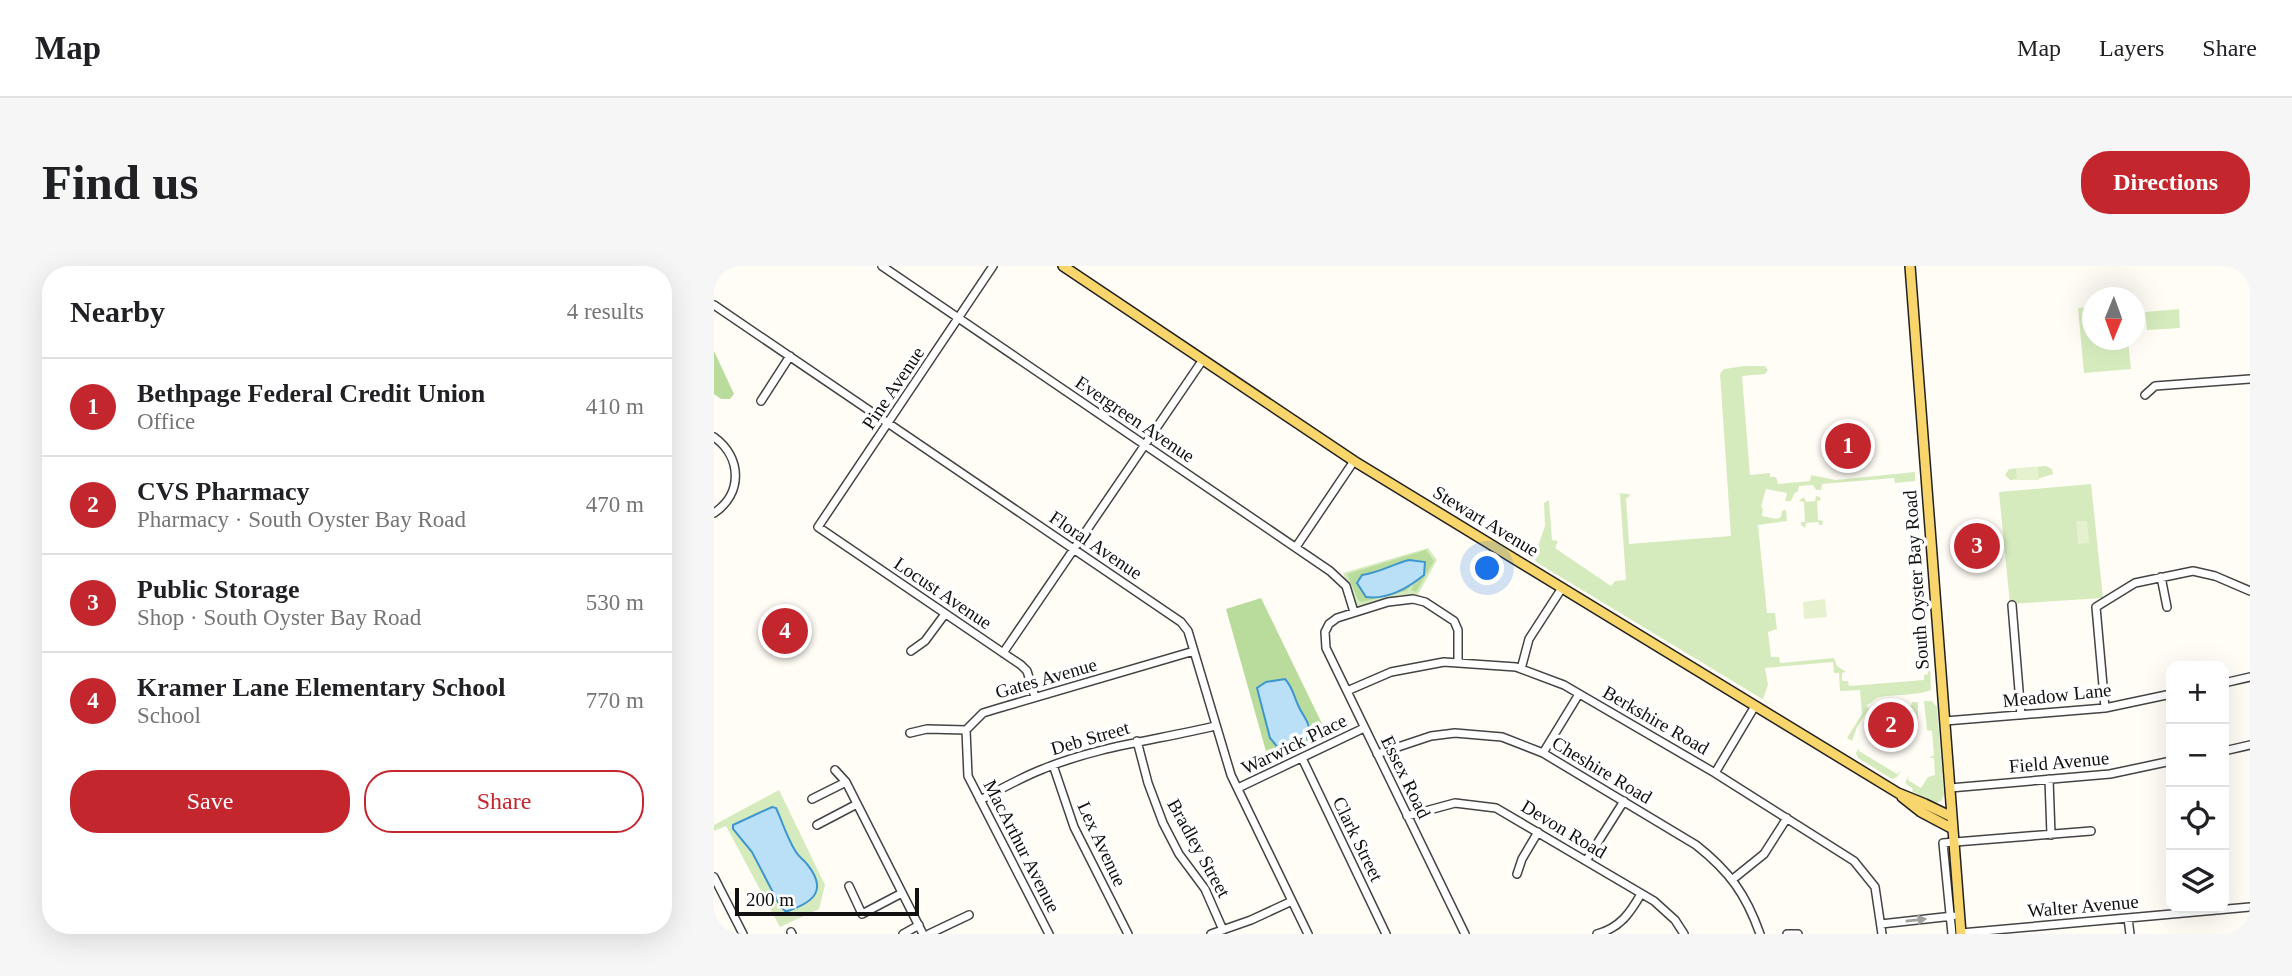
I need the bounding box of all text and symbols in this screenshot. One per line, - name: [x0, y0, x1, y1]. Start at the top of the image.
- text: Map: [35, 30, 101, 66]
- text: Map: [2017, 35, 2061, 61]
- text: Layers: [2099, 35, 2164, 61]
- text: Share: [2202, 35, 2257, 61]
- button: Directions: [2081, 151, 2250, 214]
- text: Find us: [42, 155, 199, 210]
- north arrow: [2082, 287, 2145, 350]
- text: Nearby: [70, 295, 165, 328]
- text: 4 results: [567, 299, 644, 324]
- street label: Pine Avenue: [858, 343, 928, 433]
- street label: Evergreen Avenue: [1071, 371, 1199, 467]
- text: Bethpage Federal Credit Union: [137, 379, 485, 408]
- text: 1: [87, 394, 99, 419]
- text: 410 m: [586, 394, 644, 419]
- text: Office: [137, 409, 195, 434]
- pin: 1: [1825, 420, 1871, 472]
- text: CVS Pharmacy: [137, 477, 310, 506]
- street label: Stewart Avenue: [1429, 481, 1543, 561]
- street label: South Oyster Bay Road: [1899, 489, 1933, 670]
- text: 2: [87, 492, 99, 517]
- text: 470 m: [586, 492, 644, 517]
- street label: Floral Avenue: [1046, 506, 1146, 584]
- text: Pharmacy · South Oyster Bay Road: [137, 507, 466, 532]
- pin: 3: [1954, 520, 2000, 572]
- your location: [1470, 551, 1504, 585]
- street label: Locust Avenue: [890, 553, 996, 633]
- text: Public Storage: [137, 575, 300, 604]
- text: 3: [87, 590, 99, 615]
- text: 530 m: [586, 590, 644, 615]
- text: Shop · South Oyster Bay Road: [137, 605, 421, 630]
- pin: 4: [762, 605, 808, 657]
- street label: Gates Avenue: [993, 653, 1099, 703]
- map controls: [2166, 661, 2229, 913]
- button: +: [2166, 661, 2229, 724]
- text: Kramer Lane Elementary School: [137, 673, 506, 702]
- street label: Meadow Lane: [2002, 679, 2112, 711]
- street label: Berkshire Road: [1599, 681, 1713, 759]
- text: 4: [87, 688, 99, 713]
- text: 770 m: [586, 688, 644, 713]
- pin: 2: [1868, 699, 1914, 751]
- text: School: [137, 703, 201, 728]
- street label: Warwick Place: [1238, 710, 1350, 778]
- street label: Deb Street: [1048, 717, 1132, 759]
- button: −: [2166, 724, 2229, 787]
- street label: Essex Road: [1377, 732, 1435, 822]
- street label: Cheshire Road: [1548, 732, 1656, 808]
- street label: Field Avenue: [2008, 747, 2110, 777]
- button: Save: [70, 770, 350, 833]
- button: Share: [364, 770, 644, 833]
- street label: MacArthur Avenue: [980, 776, 1064, 916]
- button: locate: [2166, 787, 2229, 850]
- street label: Clark Street: [1329, 793, 1388, 885]
- street label: Bradley Street: [1163, 795, 1235, 901]
- street label: Devon Road: [1518, 795, 1611, 863]
- street label: Lex Avenue: [1073, 798, 1131, 890]
- button: layers: [2166, 850, 2229, 913]
- scale bar: [735, 885, 919, 917]
- text: 200 m: [746, 889, 794, 910]
- street label: Walter Avenue: [2027, 891, 2139, 921]
- one-way arrow: [1905, 914, 1927, 925]

